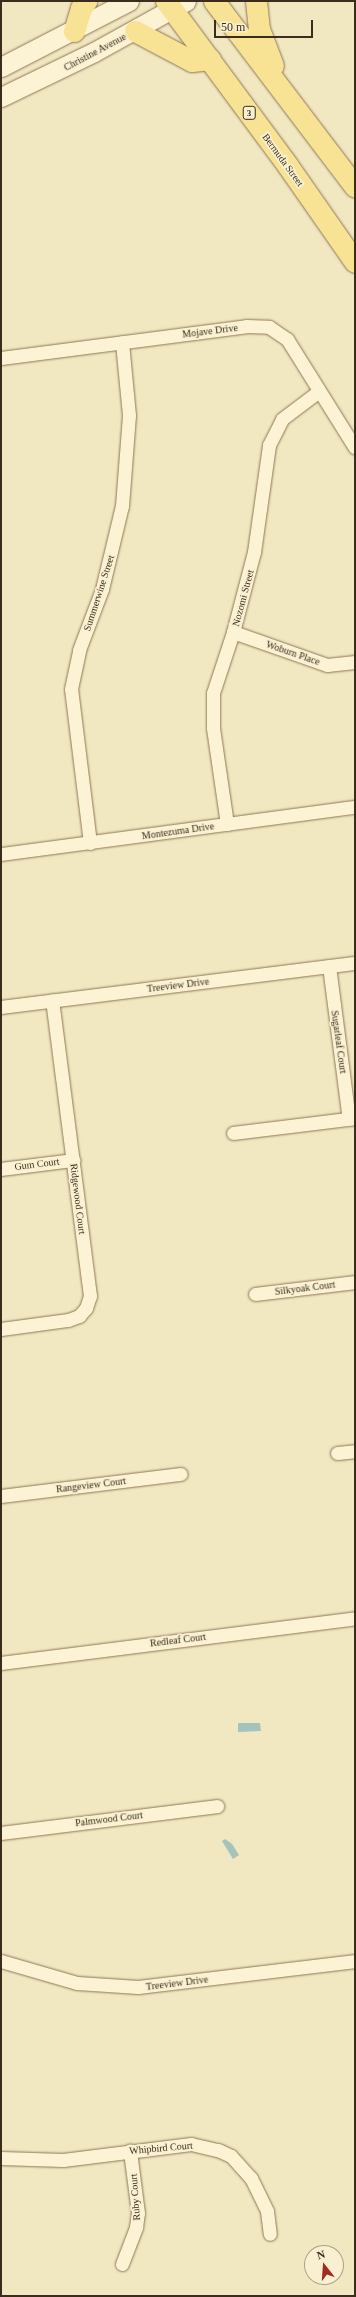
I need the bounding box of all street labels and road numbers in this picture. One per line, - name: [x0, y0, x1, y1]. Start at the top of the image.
- street label: Christine Avenue: [61, 30, 129, 74]
- road number: 3: [242, 106, 256, 120]
- street label: Bermuda Street: [260, 131, 306, 189]
- street label: Mojave Drive: [182, 322, 238, 340]
- street label: Summerwine Street: [81, 554, 117, 632]
- street label: Nozomi Street: [230, 568, 256, 628]
- street label: Woburn Place: [265, 638, 321, 668]
- street label: Montezuma Drive: [141, 820, 215, 842]
- street label: Treeview Drive: [146, 975, 210, 995]
- street label: Sugarleaf Court: [329, 1010, 349, 1074]
- street label: Gum Court: [14, 1155, 60, 1173]
- street label: Ridgewood Court: [68, 1163, 88, 1235]
- street label: Silkyoak Court: [274, 1278, 336, 1298]
- street label: Rangeview Court: [55, 1475, 127, 1495]
- street label: Redleaf Court: [149, 1631, 207, 1649]
- street label: Palmwood Court: [74, 1809, 144, 1829]
- street label: Treeview Drive: [145, 1973, 209, 1993]
- street label: Whipbird Court: [129, 2139, 193, 2157]
- street label: Ruby Court: [127, 2173, 143, 2221]

